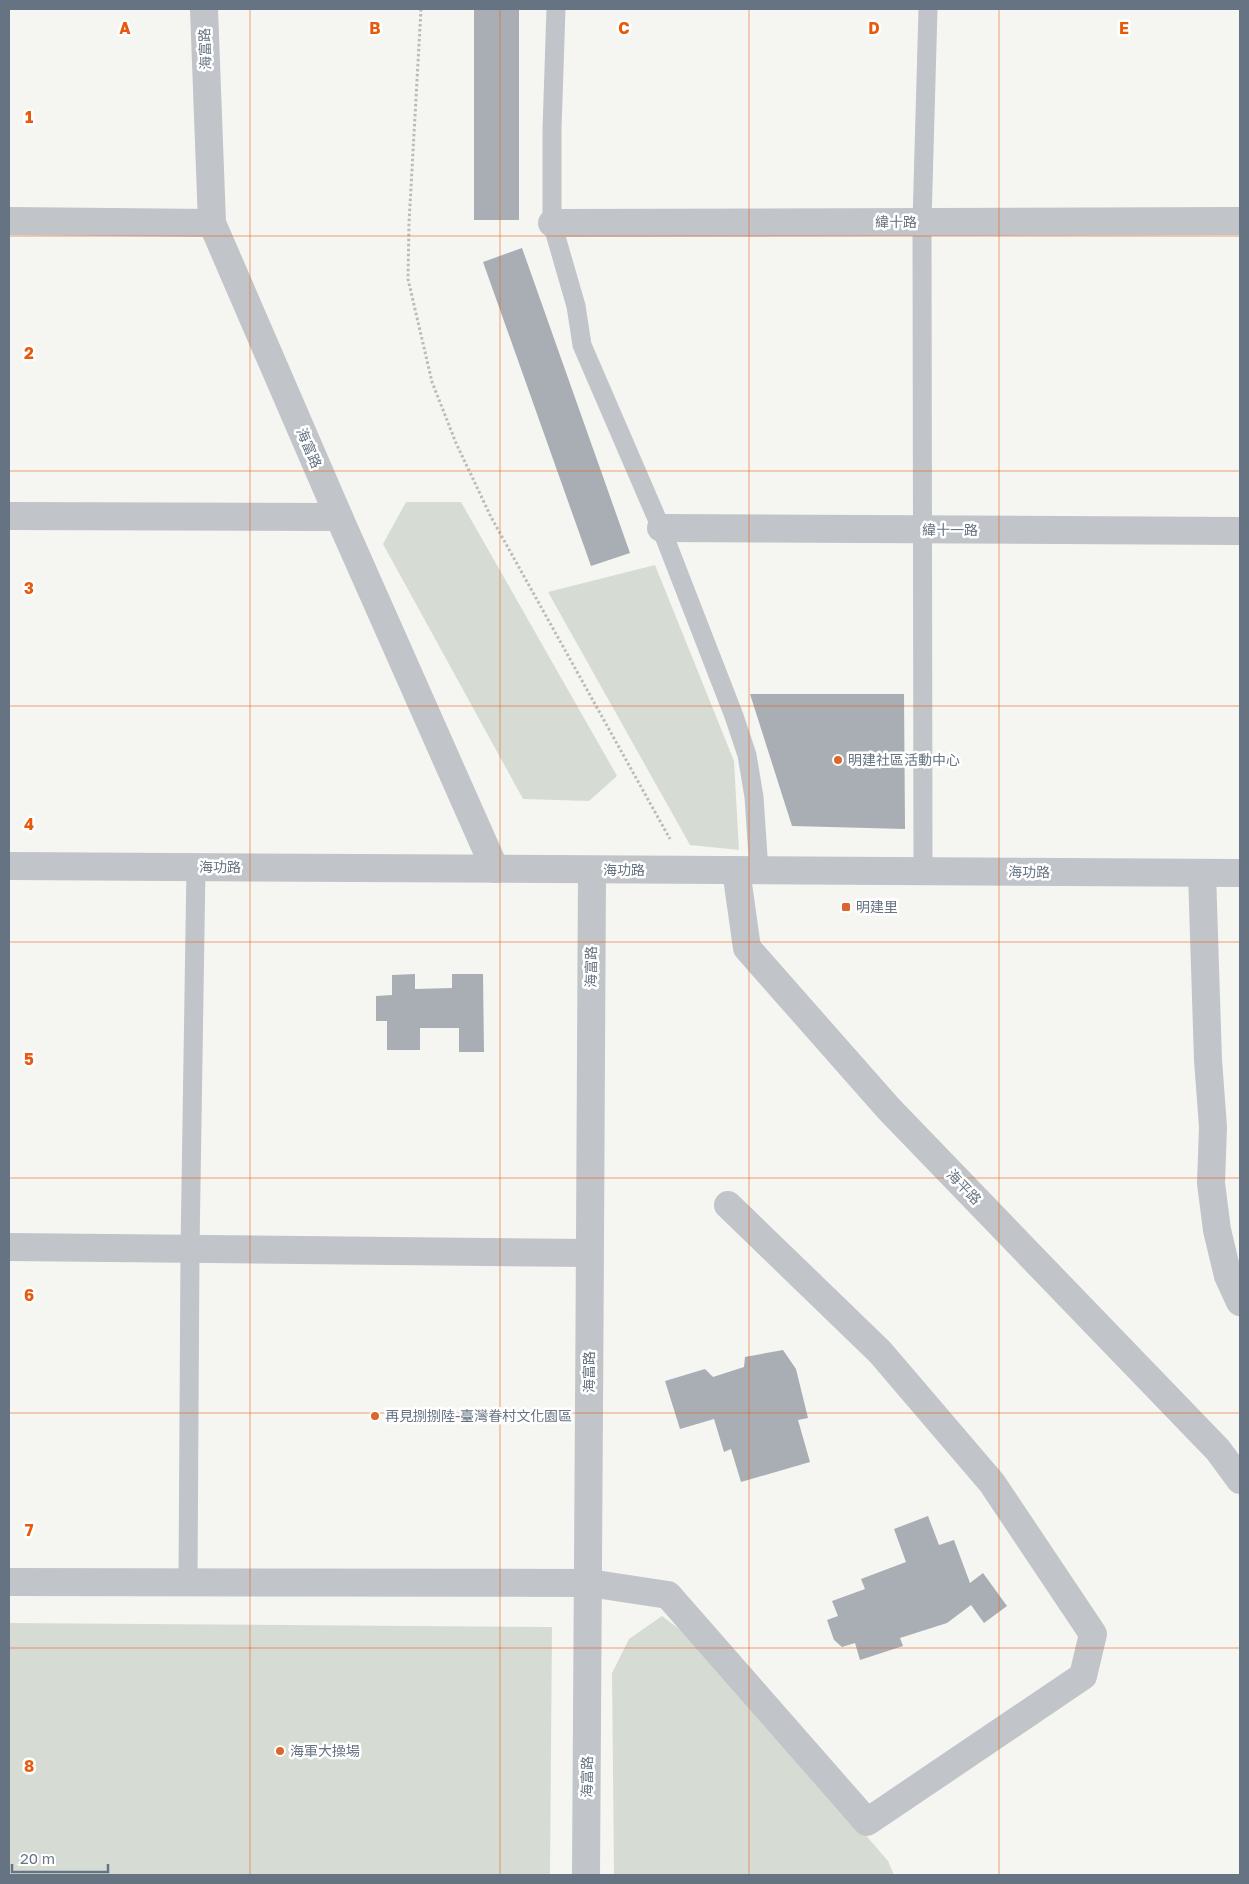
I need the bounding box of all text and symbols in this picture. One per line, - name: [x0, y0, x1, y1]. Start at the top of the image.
- text: A: [119, 18, 131, 38]
- text: B: [369, 18, 381, 38]
- text: C: [618, 18, 630, 38]
- text: D: [868, 18, 880, 38]
- text: E: [1119, 18, 1129, 38]
- street label: 海富路: [195, 28, 214, 70]
- text: 1: [25, 107, 33, 127]
- street label: 緯十路: [875, 213, 917, 230]
- text: 2: [24, 343, 34, 363]
- street label: 海富路: [293, 425, 325, 470]
- street label: 緯十一路: [922, 521, 978, 538]
- text: 3: [24, 578, 34, 598]
- place label: 明建社區活動中心: [848, 751, 960, 768]
- marker: 明建社區活動中心: [832, 754, 844, 766]
- text: 4: [24, 814, 34, 834]
- street label: 海功路: [199, 858, 241, 875]
- street label: 海功路: [603, 861, 645, 878]
- street label: 海功路: [1008, 863, 1050, 880]
- place label: 明建里: [856, 898, 898, 915]
- marker: 明建里: [840, 901, 852, 913]
- street label: 海富路: [582, 946, 599, 988]
- text: 5: [24, 1049, 34, 1069]
- street label: 海平路: [944, 1166, 985, 1208]
- text: 6: [24, 1285, 34, 1305]
- street label: 海富路: [580, 1351, 597, 1393]
- place label: 再見捌捌陸-臺灣眷村文化園區: [385, 1407, 572, 1424]
- marker: 再見捌捌陸-臺灣眷村文化園區: [369, 1410, 381, 1422]
- text: 7: [25, 1520, 34, 1540]
- place label: 海軍大操場: [290, 1742, 360, 1759]
- marker: 海軍大操場: [274, 1745, 286, 1757]
- text: 8: [24, 1756, 34, 1776]
- street label: 海富路: [578, 1756, 595, 1798]
- scale bar: [12, 1842, 109, 1874]
- text: 20 m: [20, 1849, 55, 1867]

